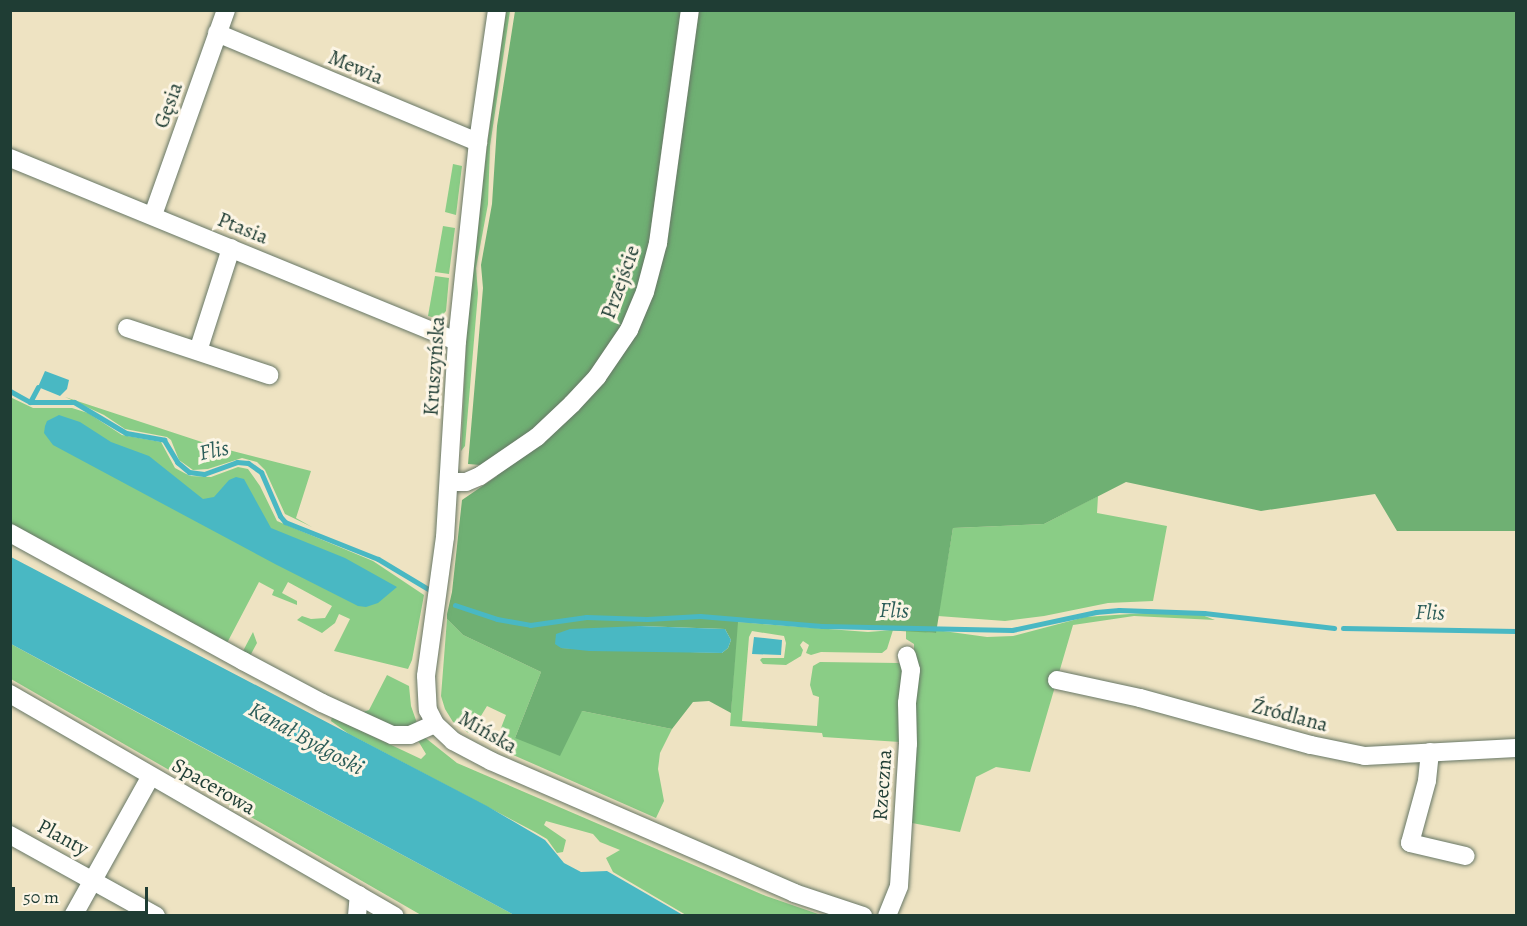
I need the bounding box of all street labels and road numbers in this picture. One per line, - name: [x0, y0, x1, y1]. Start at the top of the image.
- street label: Mewia: [325, 44, 387, 90]
- street label: Gęsia: [148, 79, 188, 131]
- street label: Ptasia: [214, 206, 272, 250]
- street label: Przejście: [595, 242, 645, 322]
- street label: Kruszyńska: [418, 315, 450, 417]
- street label: Źródlana: [1249, 693, 1331, 737]
- street label: Mińska: [454, 705, 522, 759]
- street label: Rzeczna: [867, 748, 897, 822]
- street label: Spacerowa: [168, 752, 260, 820]
- street label: Planty: [33, 813, 93, 861]

